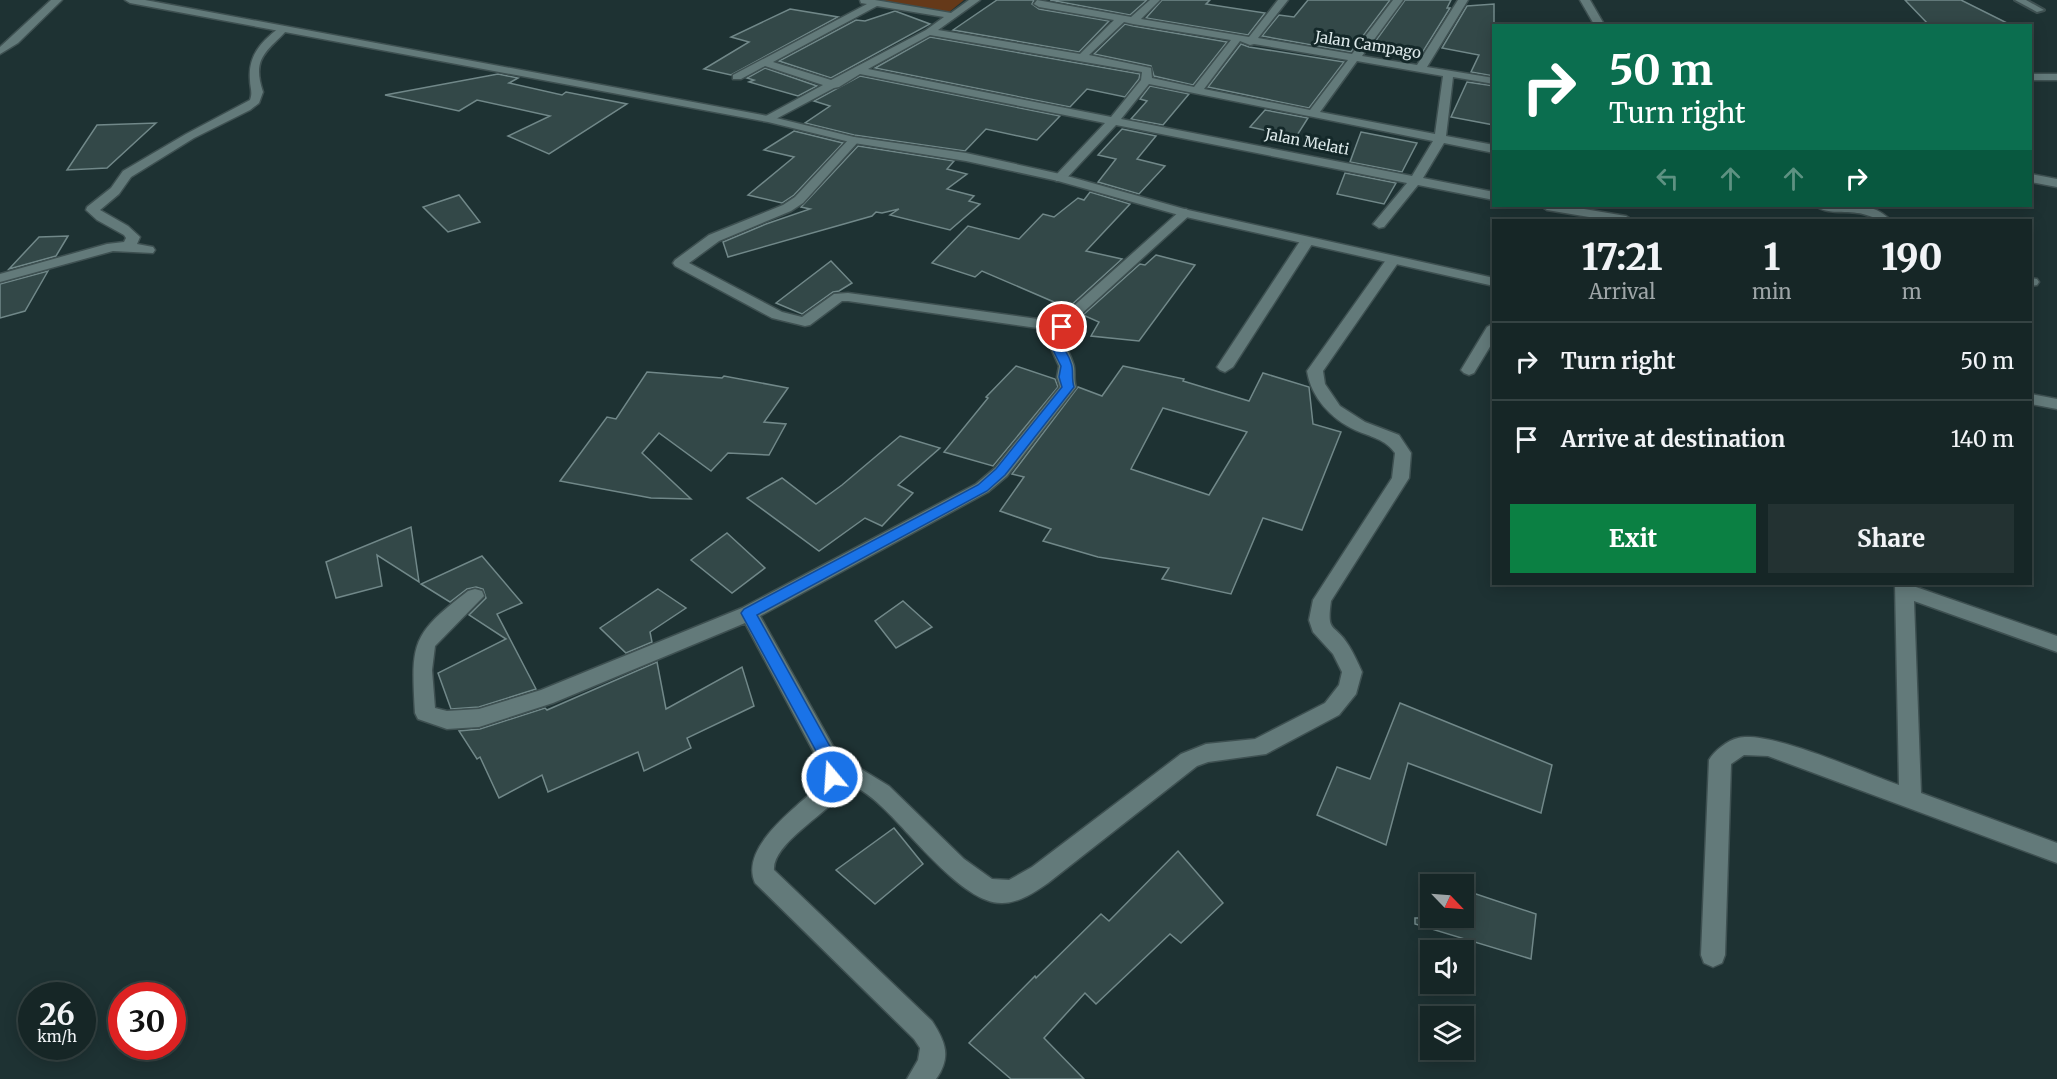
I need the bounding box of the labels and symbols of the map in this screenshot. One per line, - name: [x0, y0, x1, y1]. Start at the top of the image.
- street label: Jalan Campago: [1313, 27, 1423, 62]
- street label: Jalan Melati: [1262, 124, 1351, 159]
- pin: [1036, 301, 1087, 352]
- position arrow: [800, 745, 864, 809]
- north arrow: [1420, 874, 1474, 928]
- speed limit sign: 30: [108, 982, 186, 1060]

